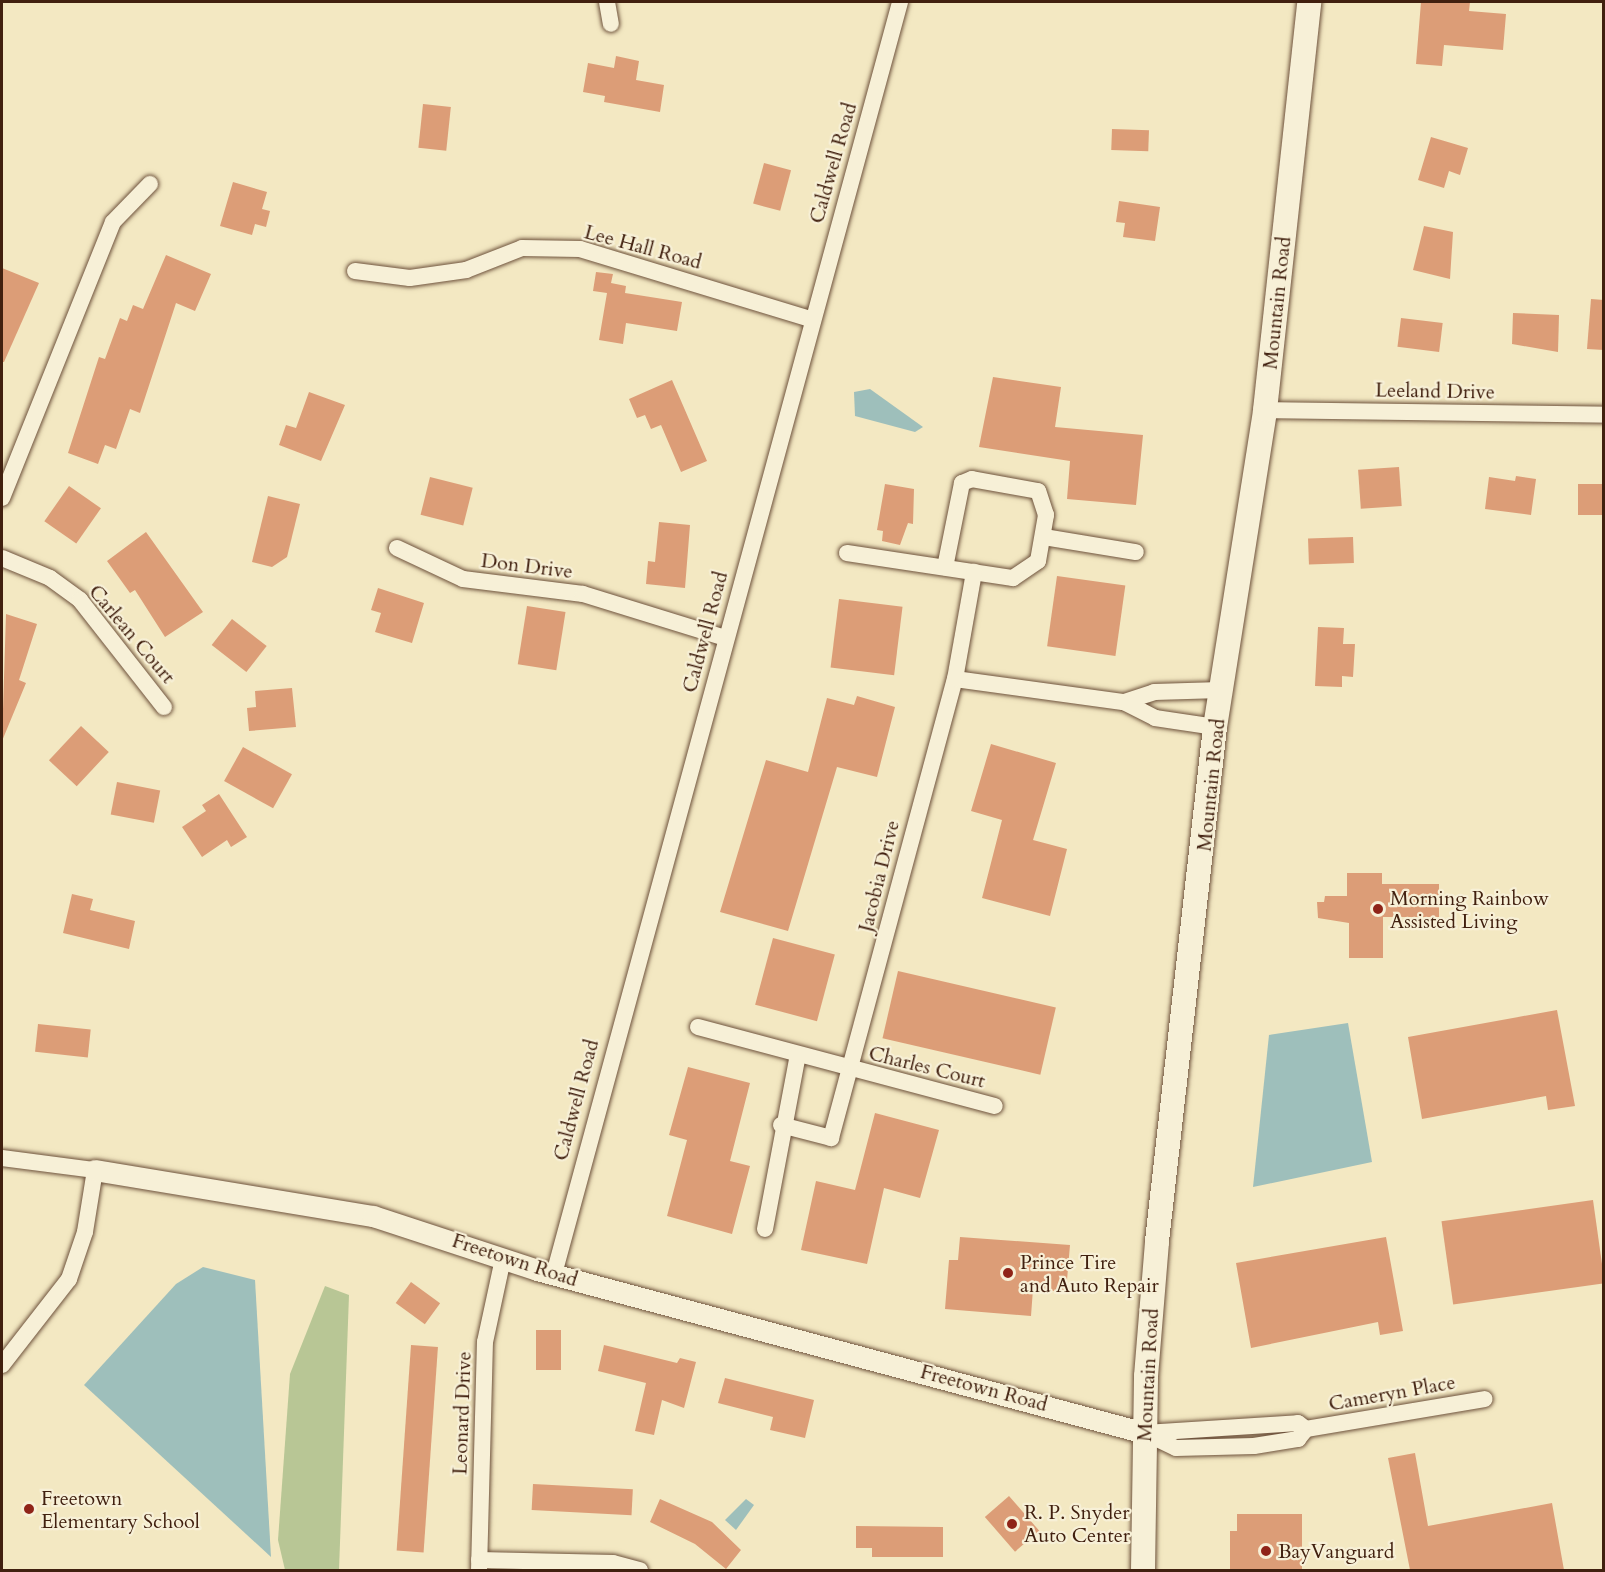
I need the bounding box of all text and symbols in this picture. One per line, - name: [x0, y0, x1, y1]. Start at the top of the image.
- street label: Caldwell Road: [804, 100, 862, 226]
- street label: Lee Hall Road: [582, 220, 704, 274]
- street label: Mountain Road: [1258, 235, 1296, 371]
- street label: Leeland Drive: [1375, 378, 1495, 404]
- street label: Don Drive: [480, 548, 574, 584]
- street label: Caldwell Road: [677, 569, 733, 695]
- street label: Carlean Court: [84, 580, 180, 688]
- street label: Mountain Road: [1192, 717, 1230, 853]
- street label: Jacobia Drive: [854, 818, 904, 934]
- place label: Morning Rainbow Assisted Living: [1390, 886, 1549, 933]
- marker: Morning Rainbow Assisted Living: [1371, 902, 1385, 916]
- street label: Caldwell Road: [548, 1037, 604, 1163]
- street label: Charles Court: [866, 1041, 988, 1093]
- street label: Freetown Road: [449, 1228, 581, 1292]
- place label: Prince Tire and Auto Repair: [1020, 1250, 1159, 1297]
- marker: Prince Tire and Auto Repair: [1001, 1266, 1015, 1280]
- street label: Mountain Road: [1133, 1308, 1163, 1442]
- street label: Leonard Drive: [448, 1351, 476, 1475]
- street label: Freetown Road: [918, 1359, 1050, 1417]
- street label: Cameryn Place: [1327, 1370, 1457, 1416]
- place label: Freetown Elementary School: [41, 1486, 200, 1533]
- place label: R. P. Snyder Auto Center: [1024, 1500, 1130, 1547]
- marker: Freetown Elementary School: [22, 1502, 36, 1516]
- marker: R. P. Snyder Auto Center: [1005, 1517, 1019, 1531]
- place label: BayVanguard: [1278, 1539, 1394, 1563]
- marker: BayVanguard: [1259, 1544, 1273, 1558]

